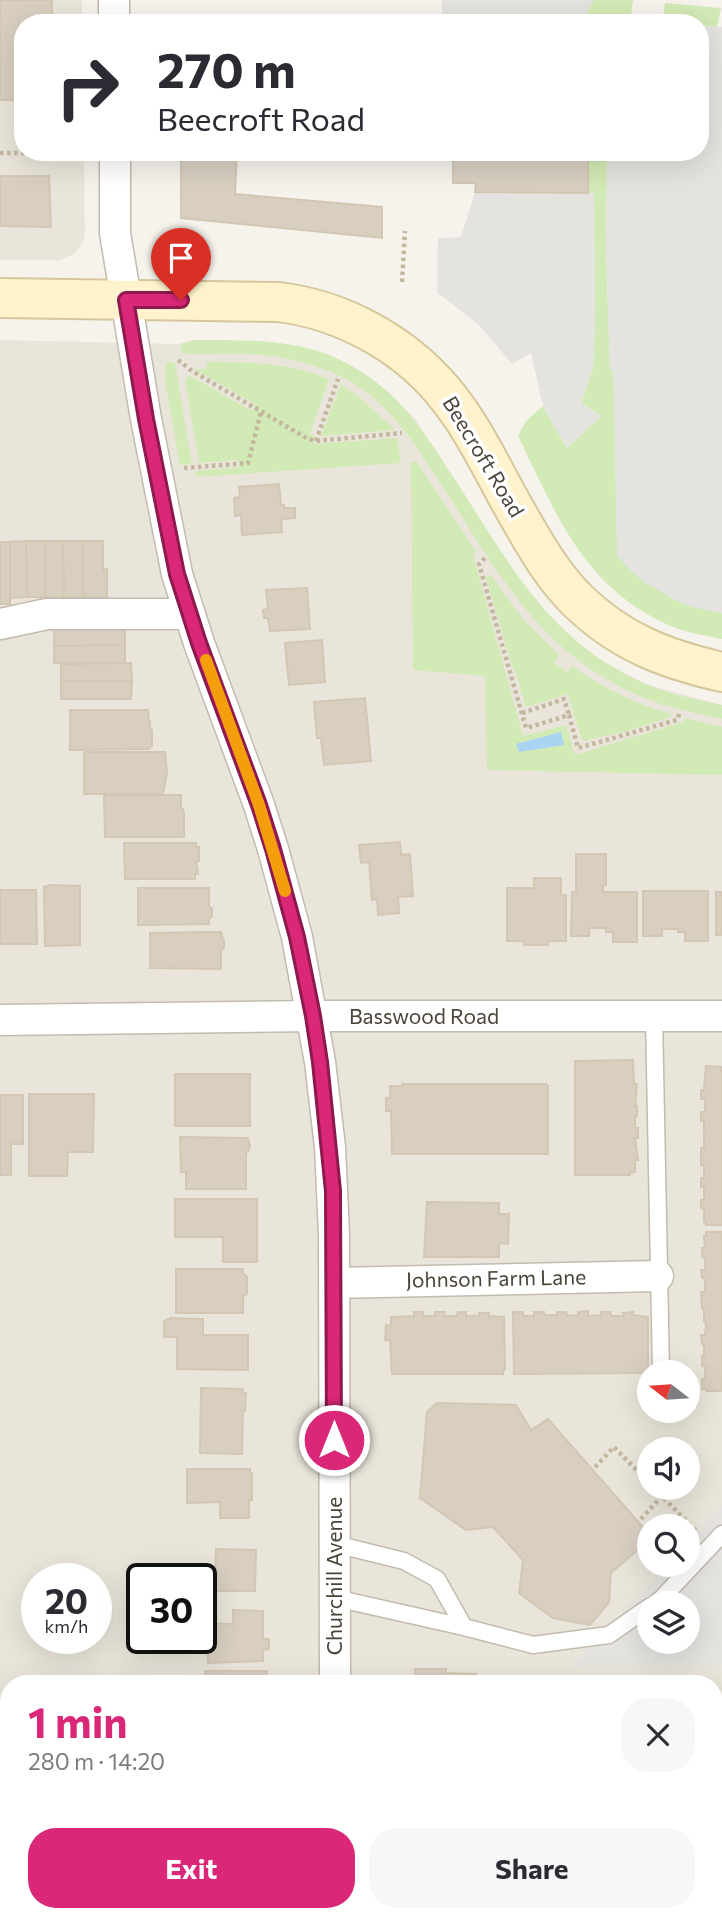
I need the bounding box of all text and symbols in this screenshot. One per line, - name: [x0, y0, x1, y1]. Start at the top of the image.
- text: 270 m: [157, 38, 296, 98]
- icon: right: [42, 42, 133, 133]
- text: Beecroft Road: [157, 98, 365, 138]
- pin: [151, 228, 211, 300]
- icon: arrive: [162, 239, 200, 277]
- street label: Beecroft Road: [438, 391, 530, 521]
- street label: Basswood Road: [349, 1003, 499, 1028]
- street label: Johnson Farm Lane: [406, 1263, 586, 1292]
- north arrow: [637, 1360, 700, 1423]
- map controls: [637, 1360, 700, 1654]
- position arrow: [297, 1403, 371, 1477]
- button: sound: [637, 1437, 700, 1500]
- street label: Churchill Avenue: [321, 1497, 346, 1655]
- button: search: [637, 1514, 700, 1577]
- speed limit sign: 30: [126, 1563, 217, 1654]
- text: 20: [45, 1578, 88, 1621]
- button: layers: [637, 1591, 700, 1654]
- text: km/h: [45, 1615, 88, 1637]
- text: 1 min: [28, 1695, 128, 1747]
- button: close: [621, 1698, 695, 1772]
- text: 280 m · 14:20: [28, 1747, 165, 1775]
- button: Exit: [28, 1828, 355, 1908]
- button: Share: [369, 1828, 695, 1908]

